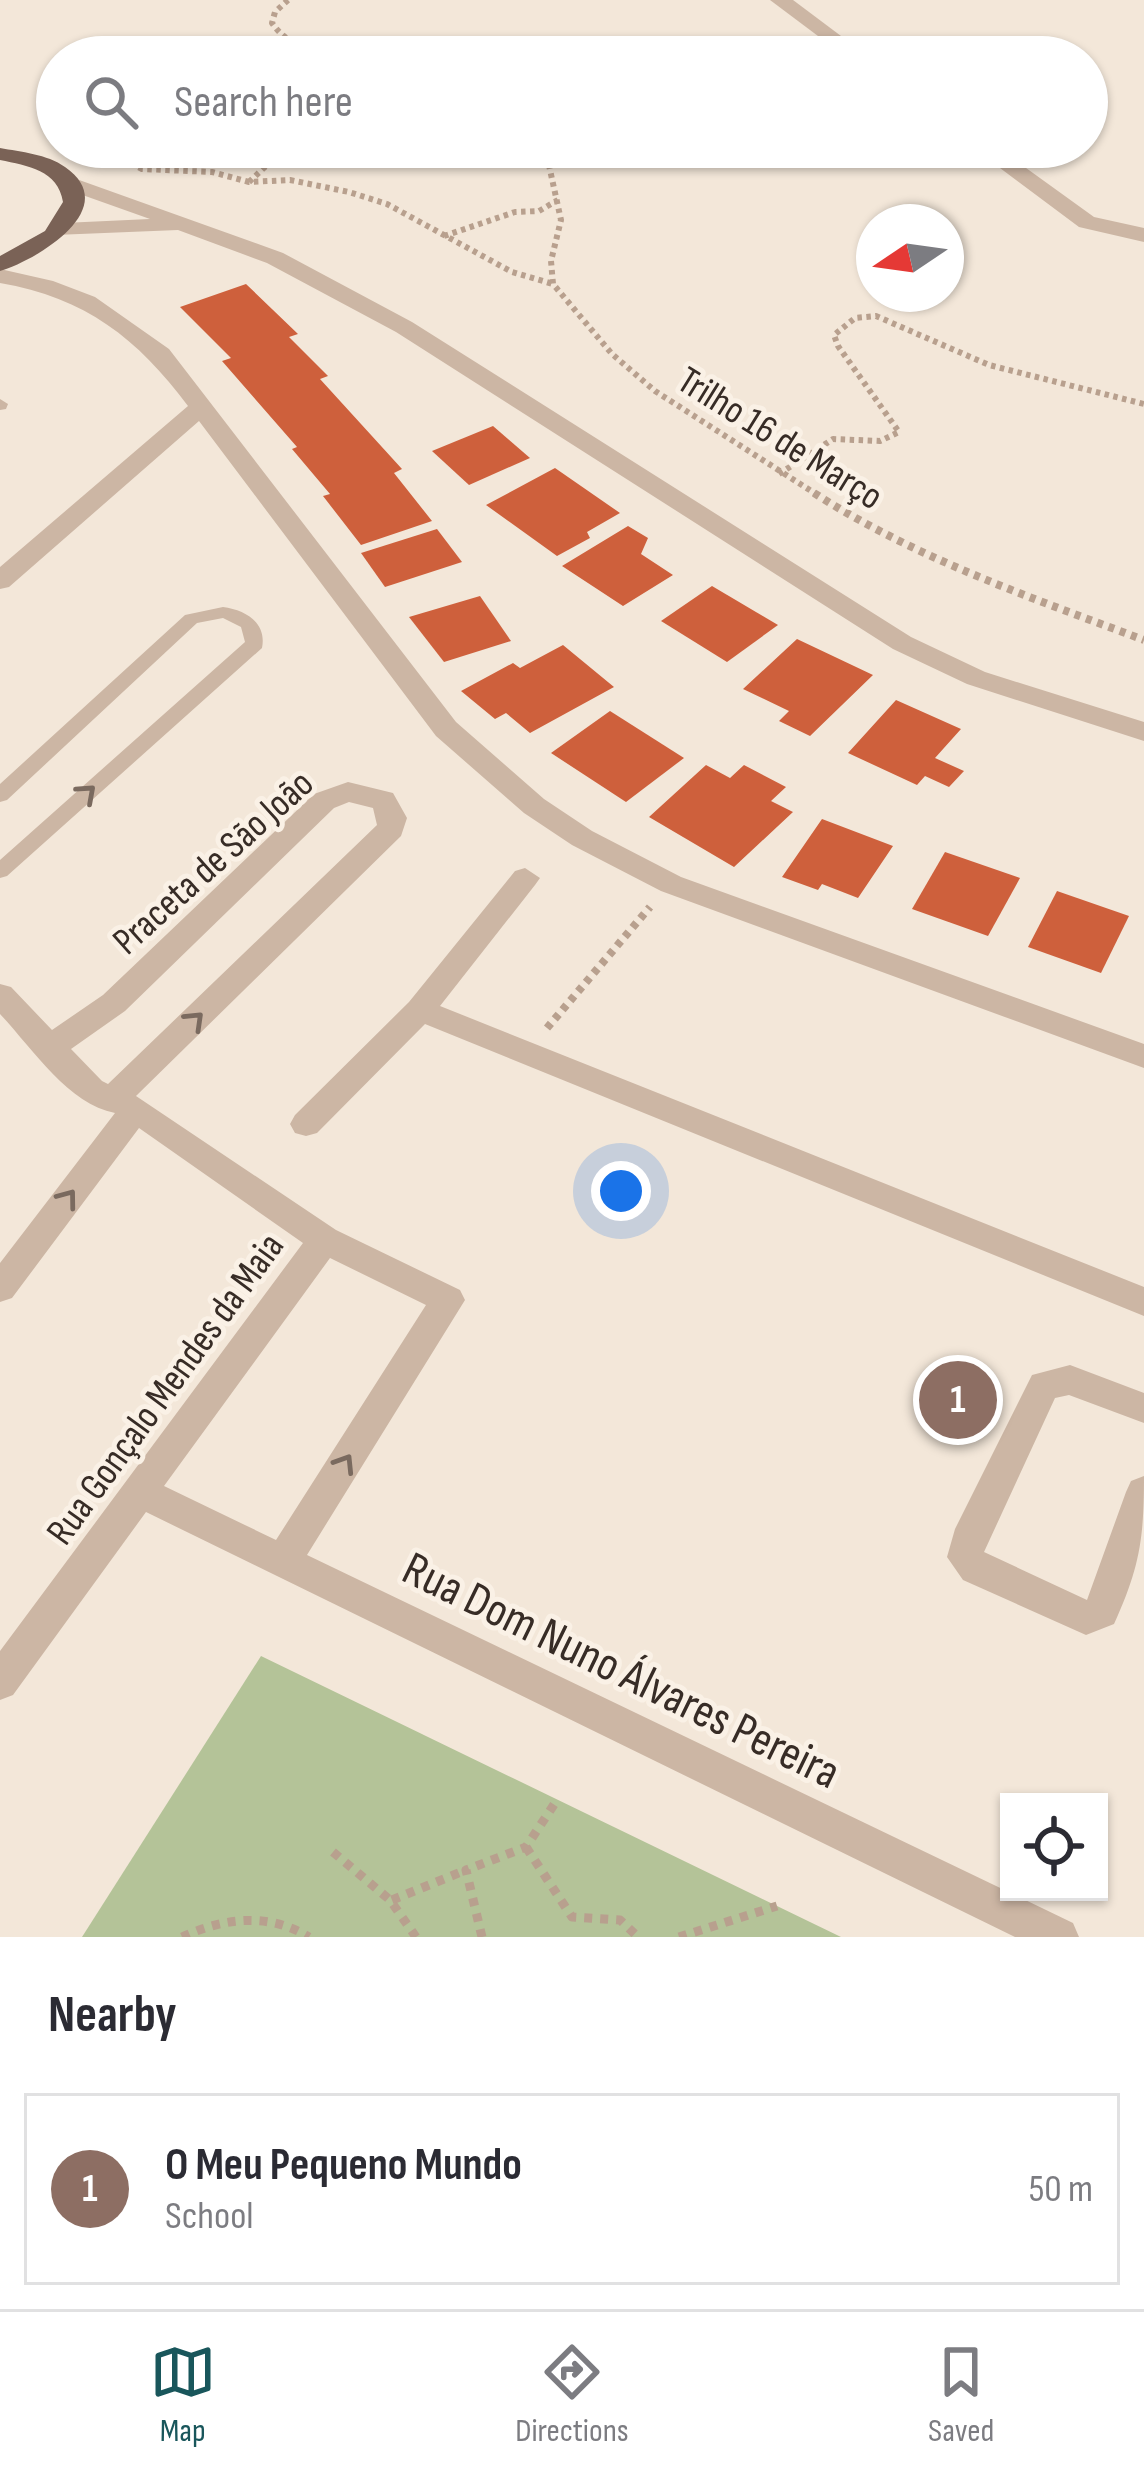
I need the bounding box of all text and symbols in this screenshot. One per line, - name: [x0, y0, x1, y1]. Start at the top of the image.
- search box: [36, 36, 1108, 168]
- icon: search: [78, 69, 144, 135]
- text: Search here: [174, 75, 353, 130]
- north arrow: [856, 204, 964, 312]
- street label: Trilho 16 de Março: [668, 357, 891, 521]
- street label: Praceta de São João: [104, 761, 324, 965]
- one-way arrow: [74, 786, 95, 807]
- one-way arrow: [181, 1012, 202, 1034]
- your location: [591, 1161, 651, 1221]
- one-way arrow: [54, 1190, 75, 1212]
- street label: Rua Gonçalo Mendes da Maia: [37, 1225, 295, 1554]
- pin: 1: [919, 1355, 997, 1445]
- one-way arrow: [331, 1454, 353, 1476]
- street label: Rua Dom Nuno Álvares Pereira: [393, 1541, 849, 1802]
- map controls: [1000, 1793, 1108, 1901]
- button: locate: [1000, 1793, 1108, 1901]
- text: Nearby: [48, 1985, 177, 2046]
- text: O Meu Pequeno Mundo: [165, 2138, 522, 2193]
- text: 1: [82, 2166, 98, 2213]
- text: 50 m: [1029, 2166, 1093, 2213]
- text: School: [165, 2193, 254, 2240]
- tab: Map: [150, 2339, 216, 2451]
- tab: Directions: [515, 2339, 629, 2451]
- tab: Saved: [928, 2339, 994, 2451]

